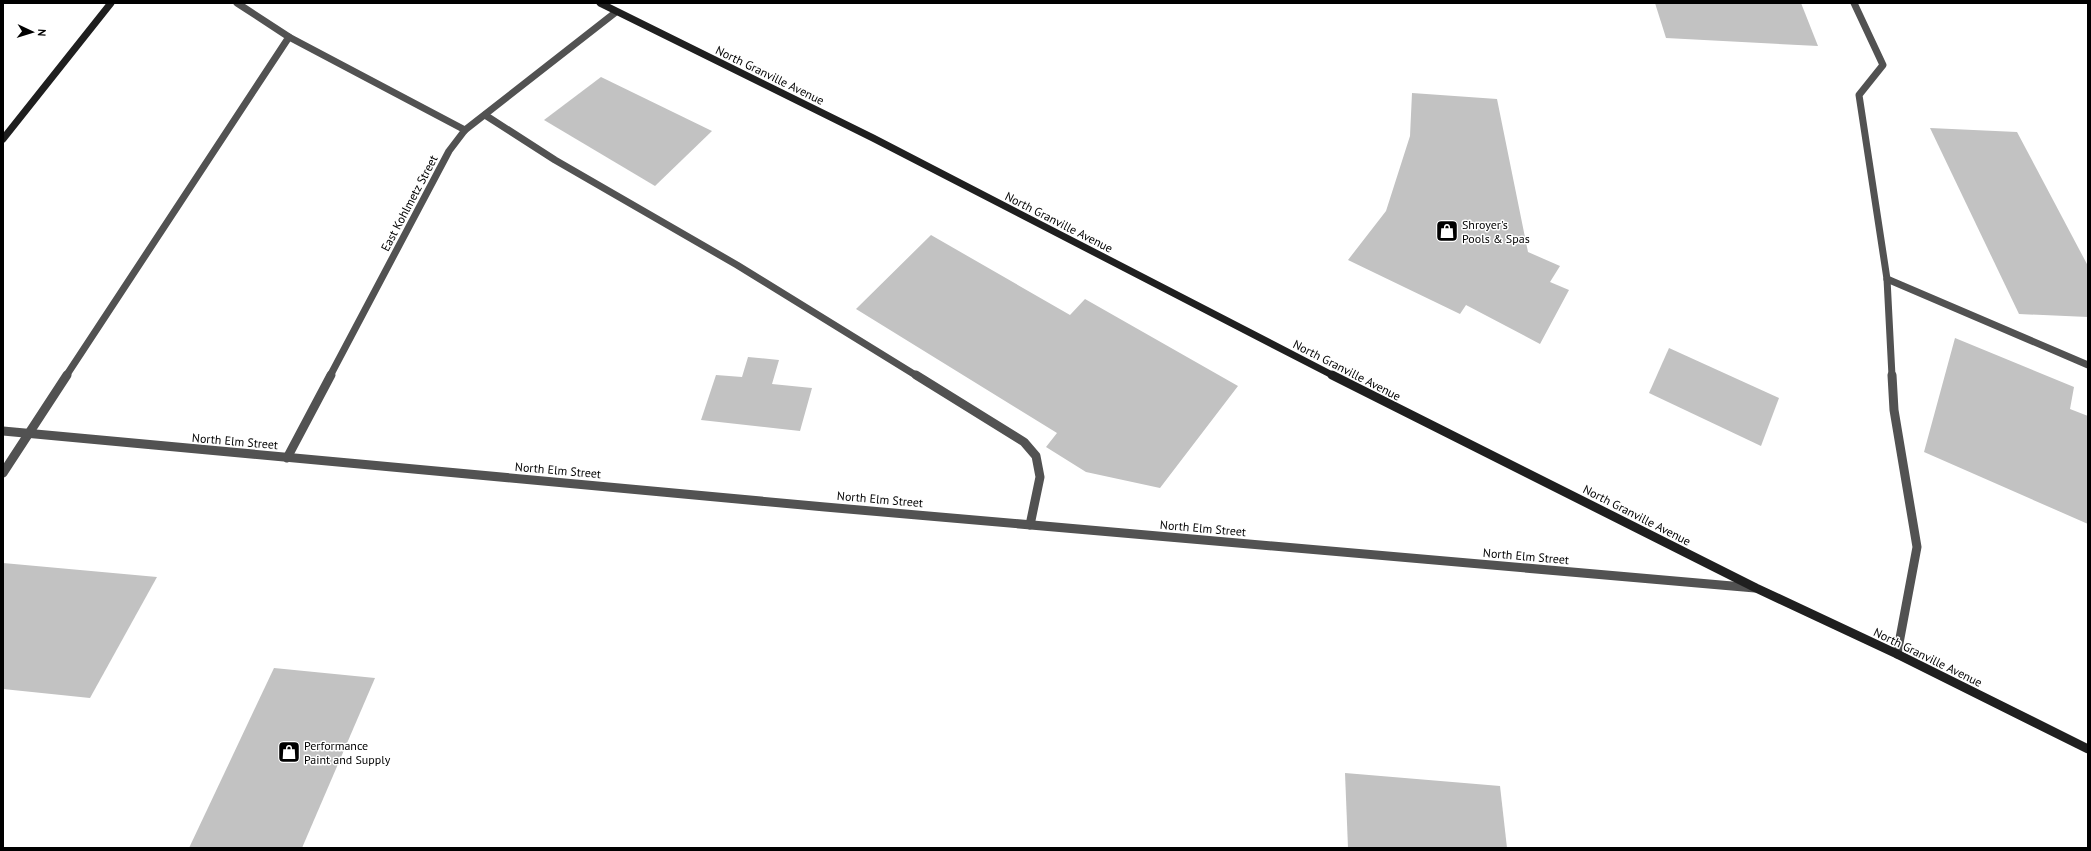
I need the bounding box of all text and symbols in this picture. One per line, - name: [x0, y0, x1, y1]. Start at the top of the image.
- north arrow: [12, 12, 52, 52]
- text: N: [35, 29, 49, 37]
- street label: North Granville Avenue: [713, 42, 827, 108]
- street label: East Kohlmetz Street: [377, 152, 441, 254]
- street label: North Granville Avenue: [1003, 188, 1115, 256]
- place label: Shroyer's Pools & Spas: [1462, 217, 1530, 246]
- shop icon: Shroyer's Pools & Spas: [1434, 218, 1460, 244]
- street label: North Granville Avenue: [1291, 336, 1403, 404]
- street label: North Elm Street: [191, 430, 279, 452]
- street label: North Elm Street: [514, 459, 602, 481]
- street label: North Granville Avenue: [1581, 481, 1693, 549]
- street label: North Elm Street: [836, 488, 924, 510]
- street label: North Elm Street: [1159, 517, 1247, 539]
- street label: North Elm Street: [1482, 545, 1570, 567]
- street label: North Granville Avenue: [1871, 624, 1985, 690]
- place label: Performance Paint and Supply: [304, 738, 391, 767]
- shop icon: Performance Paint and Supply: [276, 739, 302, 765]

